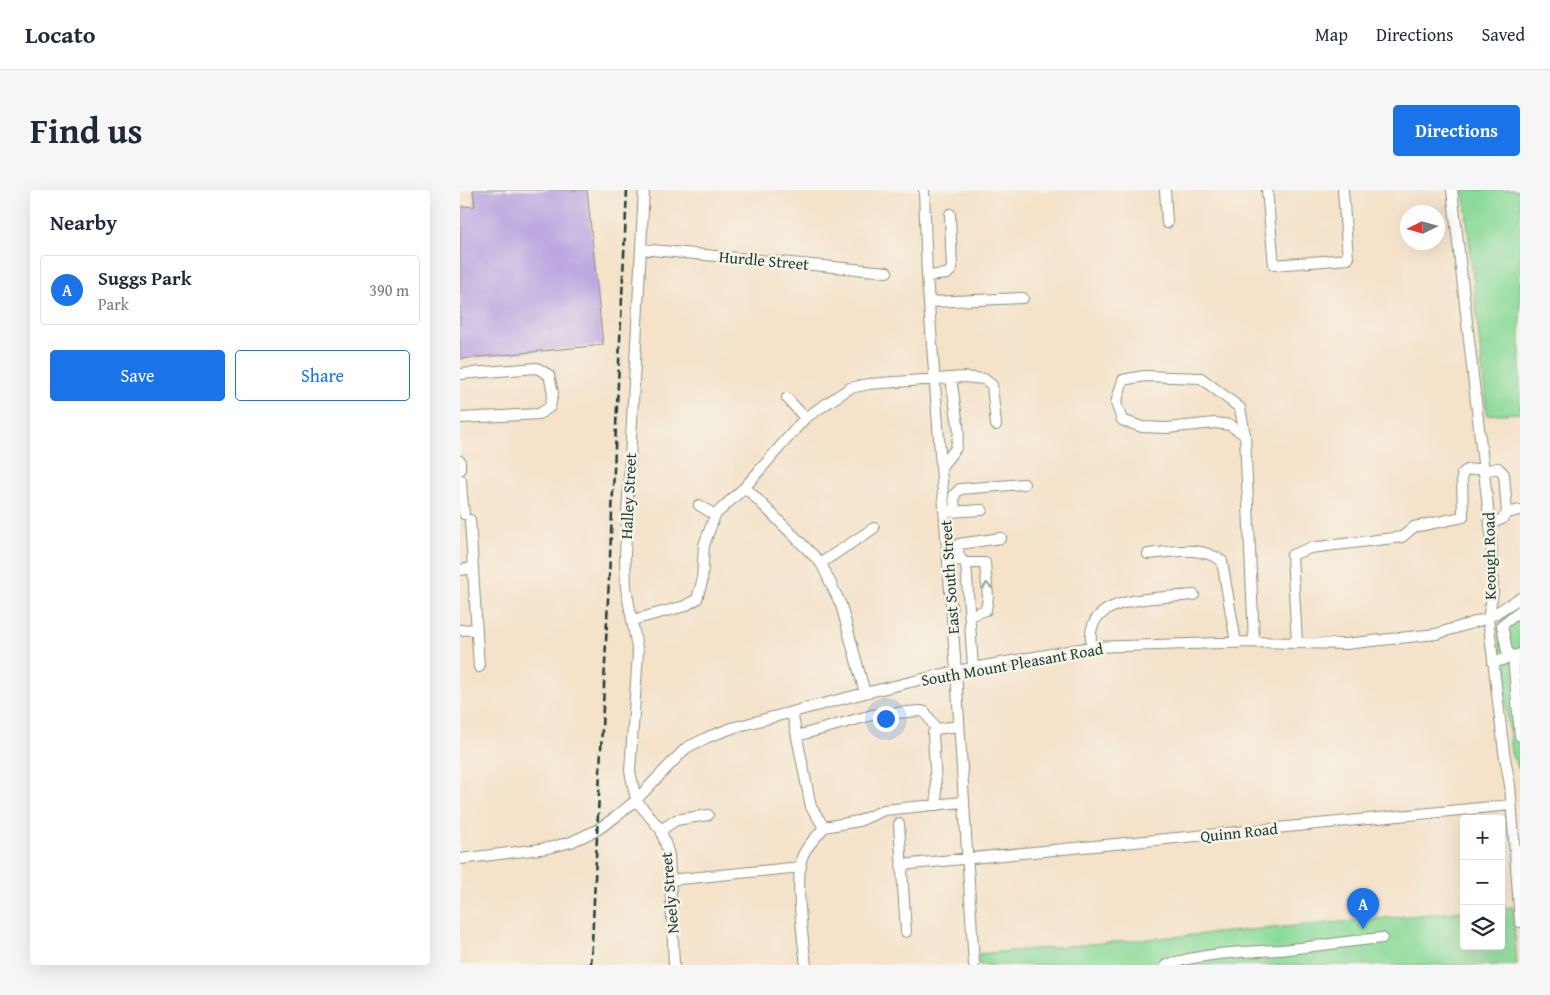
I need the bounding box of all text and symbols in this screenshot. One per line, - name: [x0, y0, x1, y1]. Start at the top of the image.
- text: Locato: [25, 17, 96, 52]
- text: Map: [1315, 21, 1348, 48]
- text: Directions: [1376, 21, 1453, 48]
- text: Saved: [1481, 21, 1525, 48]
- text: Find us: [30, 105, 143, 156]
- button: Directions: [1393, 105, 1520, 156]
- north arrow: [1400, 205, 1445, 250]
- text: Nearby: [50, 207, 117, 238]
- street label: Hurdle Street: [718, 244, 810, 276]
- text: Suggs Park: [98, 264, 192, 292]
- text: A: [62, 278, 72, 302]
- text: 390 m: [369, 278, 409, 302]
- text: Park: [98, 292, 129, 316]
- button: Save: [50, 350, 225, 401]
- button: Share: [235, 350, 410, 401]
- street label: Halley Street: [614, 452, 642, 540]
- street label: Keough Road: [1476, 511, 1502, 600]
- street label: East South Street: [933, 519, 965, 635]
- one-way arrow: [981, 582, 992, 590]
- street label: South Mount Pleasant Road: [919, 636, 1105, 692]
- your location: [873, 706, 899, 732]
- map controls: [1460, 815, 1505, 950]
- button: +: [1460, 815, 1505, 860]
- street label: Quinn Road: [1199, 816, 1279, 848]
- street label: Neely Street: [653, 851, 685, 935]
- button: −: [1460, 860, 1505, 905]
- pin: A: [1347, 888, 1379, 929]
- button: layers: [1460, 905, 1505, 950]

